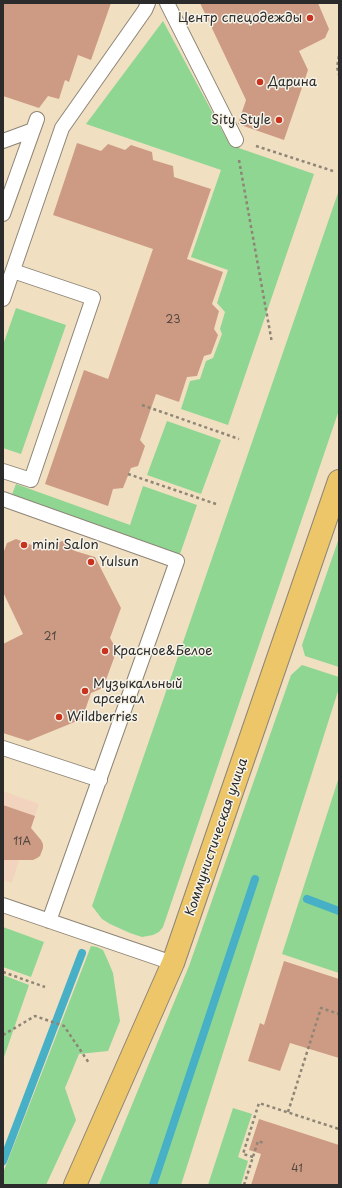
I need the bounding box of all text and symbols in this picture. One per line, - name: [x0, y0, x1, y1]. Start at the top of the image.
- place label: Центр спецодежды: [178, 10, 302, 26]
- marker: Центр спецодежды: [305, 13, 315, 23]
- place label: Дарина: [268, 74, 317, 90]
- marker: Дарина: [255, 77, 265, 87]
- place label: Sity Style: [211, 112, 271, 128]
- marker: Sity Style: [274, 115, 284, 125]
- house number: 23: [166, 313, 180, 327]
- place label: mini Salon: [32, 537, 99, 553]
- marker: mini Salon: [19, 540, 29, 550]
- place label: Yulsun: [99, 554, 139, 570]
- marker: Yulsun: [86, 557, 96, 567]
- house number: 21: [44, 630, 56, 644]
- place label: Красное&Белое: [113, 643, 213, 659]
- marker: Красное&Белое: [100, 646, 110, 656]
- place label: Музыкальный арсенал: [93, 676, 183, 707]
- marker: Музыкальный арсенал: [80, 686, 90, 696]
- place label: Wildberries: [67, 709, 138, 725]
- marker: Wildberries: [54, 712, 64, 722]
- street label: Коммунистическая улица: [183, 756, 251, 918]
- house number: 11А: [13, 835, 31, 849]
- house number: 41: [291, 1162, 303, 1176]

